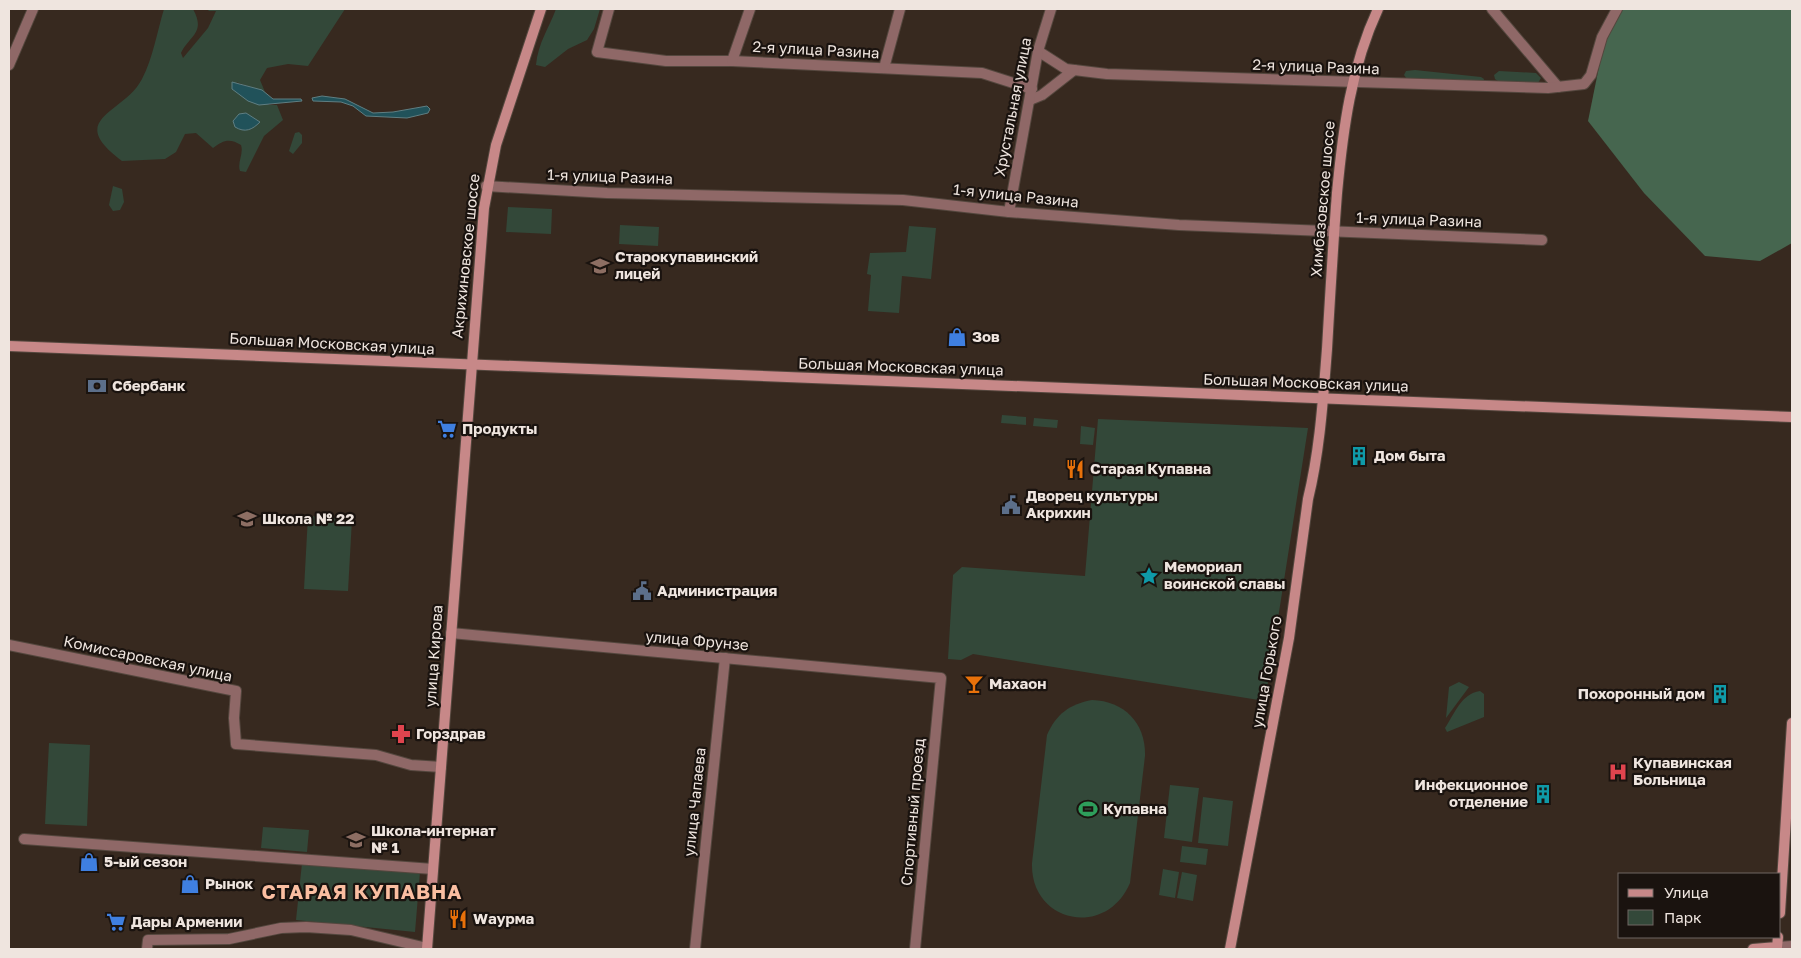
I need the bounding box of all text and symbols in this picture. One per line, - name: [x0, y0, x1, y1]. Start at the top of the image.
- street label: Хрустальная улица: [990, 36, 1034, 178]
- street label: 2-я улица Разина: [752, 37, 880, 61]
- street label: 2-я улица Разина: [1252, 55, 1380, 77]
- street label: Химбазовское шоссе: [1306, 120, 1338, 278]
- street label: 1-я улица Разина: [547, 165, 673, 187]
- street label: Акрихиновское шоссе: [447, 172, 483, 339]
- street label: 1-я улица Разина: [953, 179, 1080, 211]
- street label: 1-я улица Разина: [1356, 208, 1482, 230]
- place label: Старокупавинский лицей: [615, 247, 758, 282]
- school or university icon: Старокупавинский лицей: [589, 255, 611, 277]
- shop icon: Зов: [946, 326, 968, 348]
- place label: Зов: [972, 327, 1000, 345]
- street label: Большая Московская улица: [229, 329, 435, 357]
- street label: Большая Московская улица: [798, 353, 1004, 379]
- street label: Большая Московская улица: [1203, 369, 1409, 395]
- bank icon: Сбербанк: [86, 375, 108, 397]
- place label: Сбербанк: [112, 376, 186, 394]
- supermarket icon: Продукты: [436, 418, 458, 440]
- place label: Продукты: [462, 419, 537, 437]
- building icon: Дом быта: [1348, 445, 1370, 467]
- place label: Дом быта: [1374, 446, 1446, 464]
- restaurant icon: Старая Купавна: [1064, 458, 1086, 480]
- place label: Старая Купавна: [1090, 459, 1211, 477]
- place label: Дворец культуры Акрихин: [1026, 486, 1158, 521]
- public building icon: Дворец культуры Акрихин: [1000, 494, 1022, 516]
- school or university icon: Школа № 22: [236, 508, 258, 530]
- place label: Школа № 22: [262, 509, 354, 527]
- place label: Мемориал воинской славы: [1164, 557, 1285, 592]
- place icon: Мемориал воинской славы: [1138, 565, 1160, 587]
- public building icon: Администрация: [631, 580, 653, 602]
- place label: Администрация: [657, 581, 778, 599]
- street label: улица Кирова: [420, 604, 446, 708]
- street label: улица Горького: [1247, 614, 1285, 729]
- street label: улица Фрунзе: [645, 627, 750, 654]
- street label: Комиссаровская улица: [62, 631, 234, 685]
- bar icon: Махаон: [963, 673, 985, 695]
- place label: Махаон: [989, 674, 1046, 692]
- building icon: Похоронный дом: [1709, 683, 1731, 705]
- place label: Похоронный дом: [1578, 684, 1705, 702]
- pharmacy icon: Горздрав: [390, 723, 412, 745]
- place label: Горздрав: [416, 724, 486, 742]
- street label: Спортивный проезд: [897, 737, 927, 886]
- street label: улица Чапаева: [679, 747, 709, 857]
- place label: Купавинская Больница: [1633, 753, 1732, 788]
- hospital icon: Купавинская Больница: [1607, 761, 1629, 783]
- place label: Инфекционное отделение: [1415, 775, 1528, 810]
- building icon: Инфекционное отделение: [1532, 783, 1554, 805]
- sports icon: Купавна: [1077, 798, 1099, 820]
- place label: Купавна: [1103, 799, 1167, 817]
- place label: Школа-интернат № 1: [371, 821, 496, 856]
- school or university icon: Школа-интернат № 1: [345, 829, 367, 851]
- shop icon: 5-ый сезон: [78, 851, 100, 873]
- place label: 5-ый сезон: [104, 852, 187, 870]
- shop icon: Рынок: [179, 873, 201, 895]
- legend: [1618, 873, 1781, 938]
- place label: Рынок: [205, 874, 254, 892]
- district label: СТАРАЯ КУПАВНА: [262, 879, 462, 903]
- text: Улица: [1664, 883, 1709, 901]
- restaurant icon: Wаурма: [447, 908, 469, 930]
- text: Парк: [1664, 908, 1702, 926]
- place label: Wаурма: [473, 909, 534, 927]
- supermarket icon: Дары Армении: [105, 911, 127, 933]
- place label: Дары Армении: [131, 912, 242, 930]

